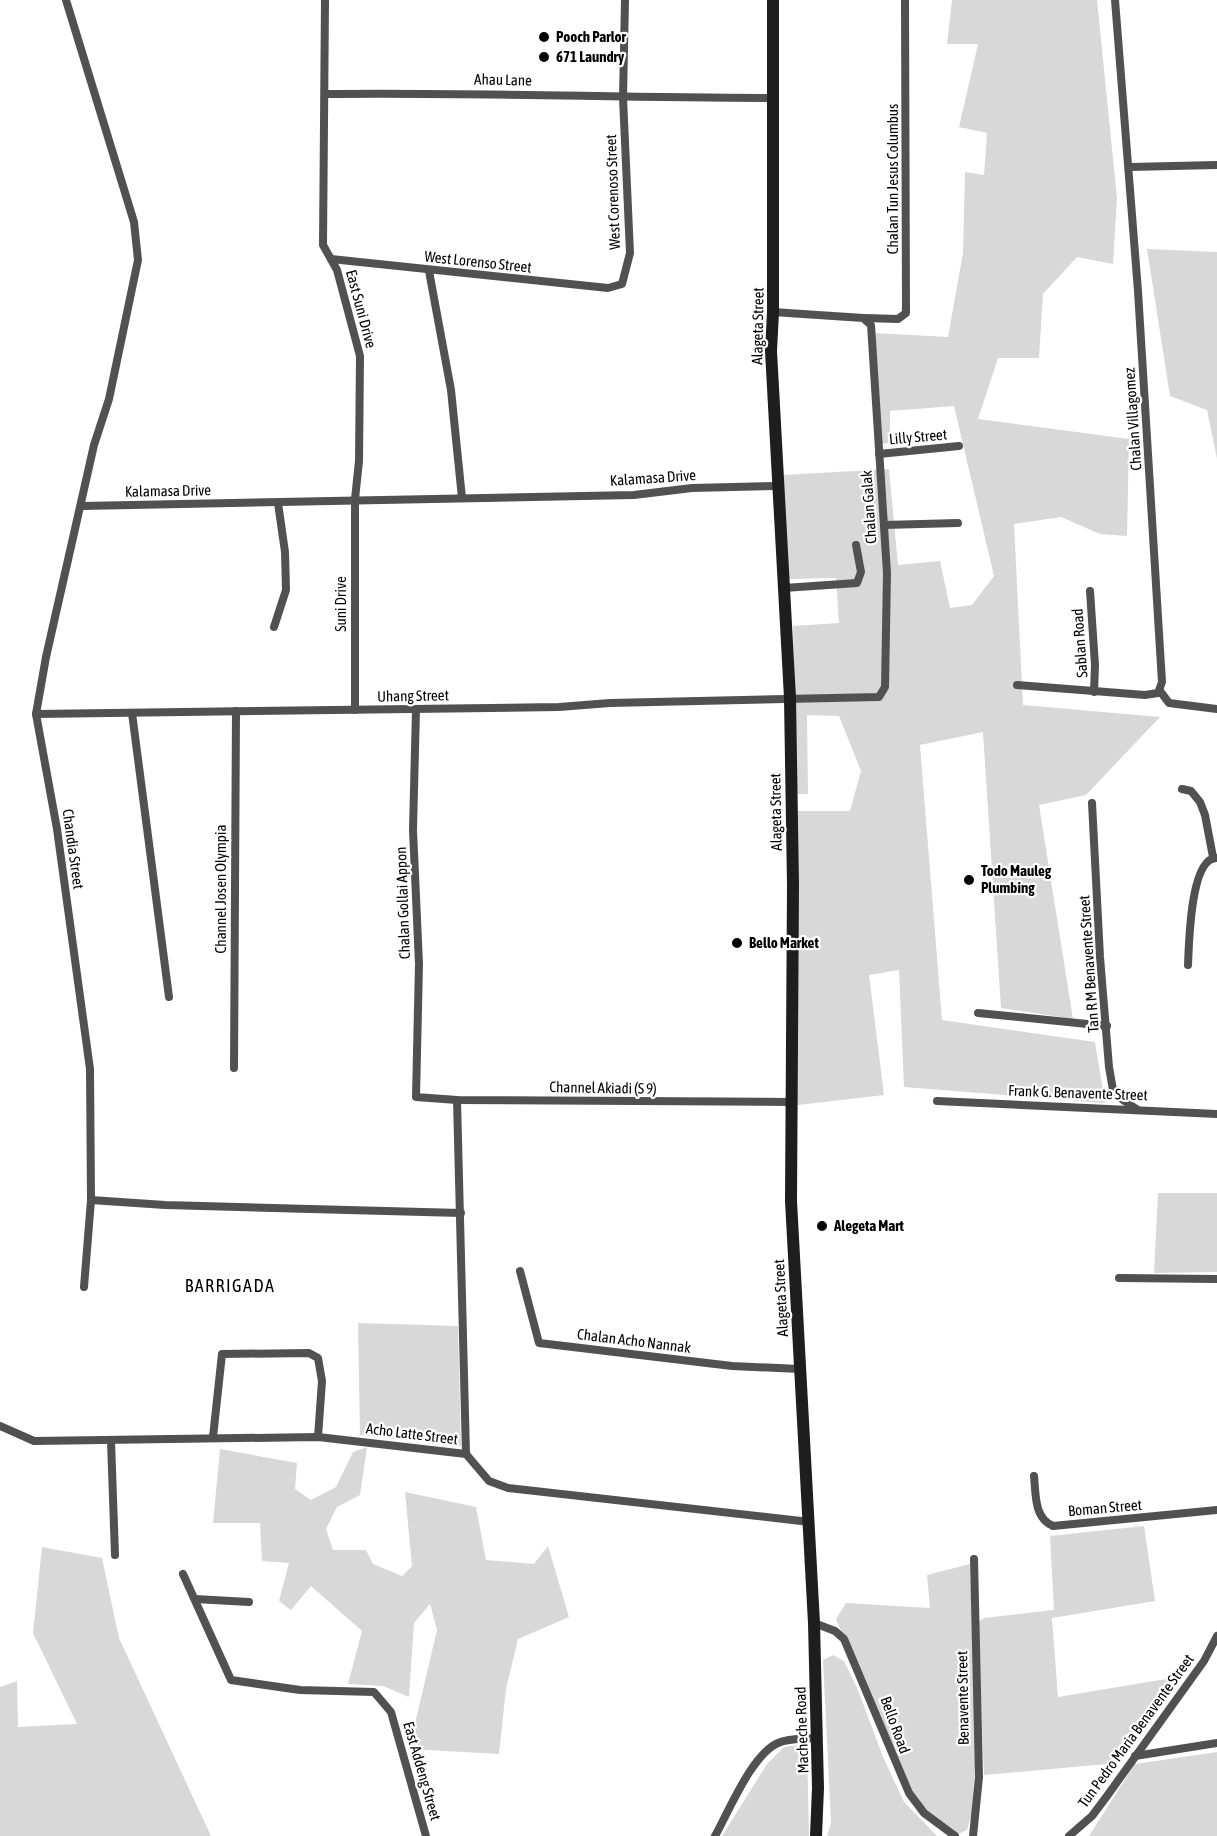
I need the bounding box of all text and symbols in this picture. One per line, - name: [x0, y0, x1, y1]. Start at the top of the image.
- place label: Pooch Parlor: [556, 28, 627, 45]
- marker: Pooch Parlor: [537, 30, 551, 44]
- place label: 671 Laundry: [556, 48, 625, 65]
- marker: 671 Laundry: [537, 50, 551, 64]
- street label: Ahau Lane: [474, 70, 532, 89]
- street label: Chalan Tun Jesus Columbus: [884, 104, 901, 254]
- street label: West Corenoso Street: [602, 134, 623, 250]
- street label: West Lorenso Street: [424, 247, 532, 276]
- street label: East Suni Drive: [343, 268, 380, 350]
- street label: Alageta Street: [748, 287, 767, 365]
- street label: Chalan Villagomez: [1120, 366, 1145, 471]
- street label: Lilly Street: [888, 425, 948, 448]
- street label: Kalamasa Drive: [609, 466, 697, 489]
- street label: Chalan Galak: [857, 469, 880, 544]
- street label: Kalamasa Drive: [125, 481, 211, 500]
- street label: Suni Drive: [332, 576, 349, 632]
- street label: Sablan Road: [1069, 608, 1090, 678]
- street label: Uhang Street: [377, 686, 449, 705]
- street label: Alageta Street: [766, 773, 785, 851]
- street label: Chandia Street: [59, 808, 88, 890]
- street label: Channel Josen Olympia: [212, 825, 229, 953]
- street label: Chalan Gollai Appon: [392, 846, 413, 960]
- place label: Todo Mauleg Plumbing: [981, 862, 1052, 896]
- marker: Todo Mauleg Plumbing: [962, 873, 976, 887]
- street label: Tan R M Benavente Street: [1075, 895, 1102, 1033]
- place label: Bello Market: [749, 934, 819, 951]
- marker: Bello Market: [730, 936, 744, 950]
- street label: Channel Akiadi (S 9): [549, 1078, 657, 1097]
- street label: Frank G. Benavente Street: [1008, 1082, 1148, 1103]
- place label: Alegeta Mart: [833, 1217, 905, 1234]
- marker: Alegeta Mart: [815, 1219, 829, 1233]
- street label: Alageta Street: [770, 1259, 791, 1337]
- district label: BARRIGADA: [185, 1275, 275, 1296]
- street label: Chalan Acho Nannak: [576, 1325, 692, 1356]
- street label: Acho Latte Street: [365, 1419, 459, 1448]
- street label: Boman Street: [1067, 1496, 1143, 1519]
- street label: Benavente Street: [953, 1651, 972, 1745]
- street label: Tun Pedro Maria Benavente Street: [1074, 1651, 1197, 1811]
- street label: Macheche Road: [791, 1686, 812, 1774]
- street label: Bello Road: [877, 1694, 914, 1756]
- street label: East Addeng Street: [400, 1719, 445, 1822]

